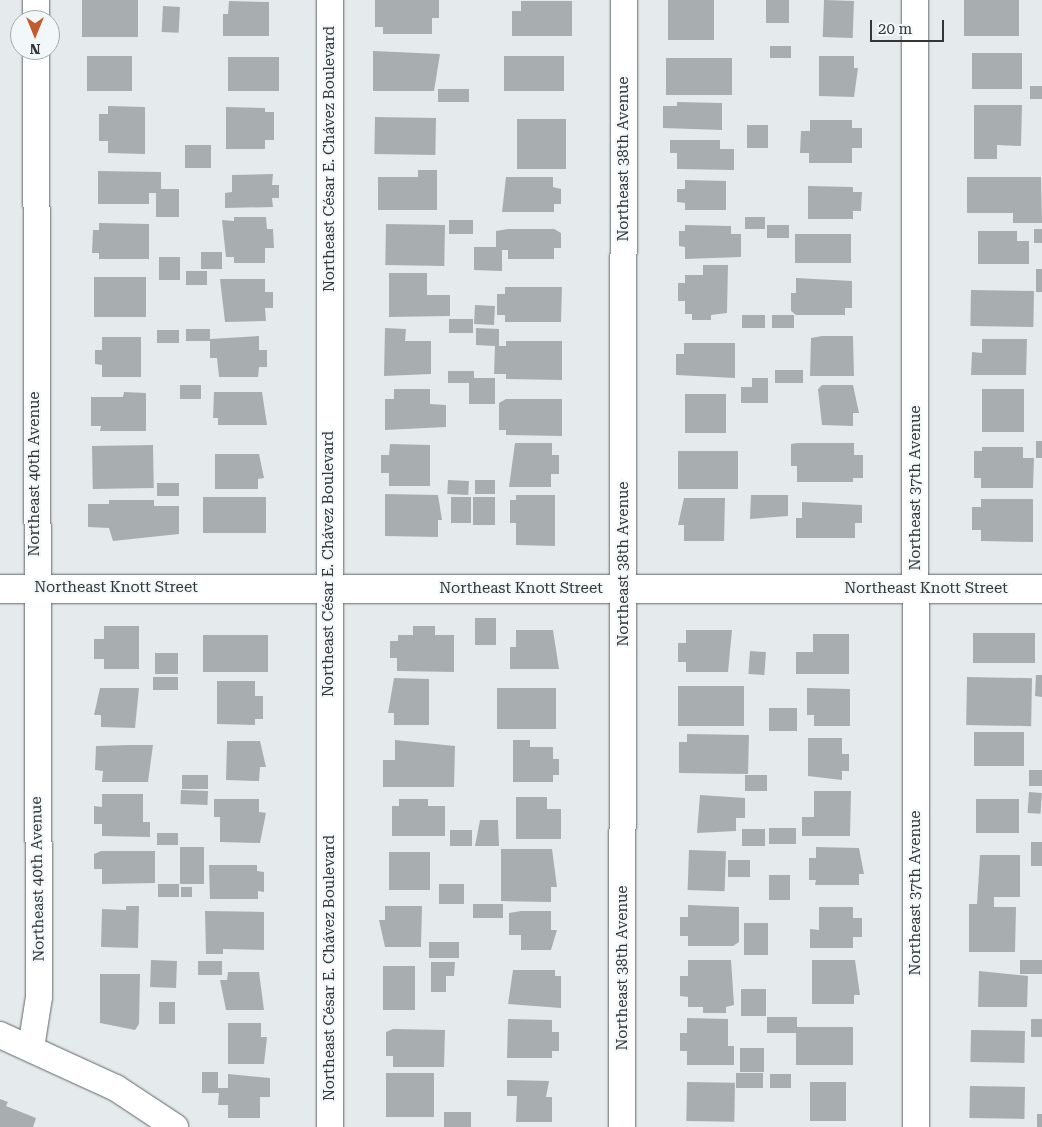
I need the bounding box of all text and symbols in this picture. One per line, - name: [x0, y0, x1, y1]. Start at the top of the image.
- north arrow: [10, 10, 60, 60]
- scale bar: [872, 10, 946, 42]
- text: 20 m: [878, 20, 912, 38]
- street label: Northeast César E. Chávez Boulevard: [321, 26, 339, 292]
- text: N: [30, 41, 40, 57]
- street label: Northeast 38th Avenue: [615, 76, 633, 242]
- street label: Northeast 40th Avenue: [26, 391, 44, 557]
- street label: Northeast 37th Avenue: [907, 405, 925, 571]
- street label: Northeast César E. Chávez Boulevard: [320, 431, 338, 697]
- street label: Northeast 38th Avenue: [615, 481, 633, 647]
- street label: Northeast Knott Street: [34, 579, 198, 597]
- street label: Northeast Knott Street: [439, 580, 603, 598]
- street label: Northeast Knott Street: [844, 580, 1008, 598]
- street label: Northeast 40th Avenue: [28, 796, 48, 962]
- street label: Northeast 37th Avenue: [907, 810, 925, 976]
- street label: Northeast César E. Chávez Boulevard: [321, 835, 339, 1101]
- street label: Northeast 38th Avenue: [614, 885, 632, 1051]

